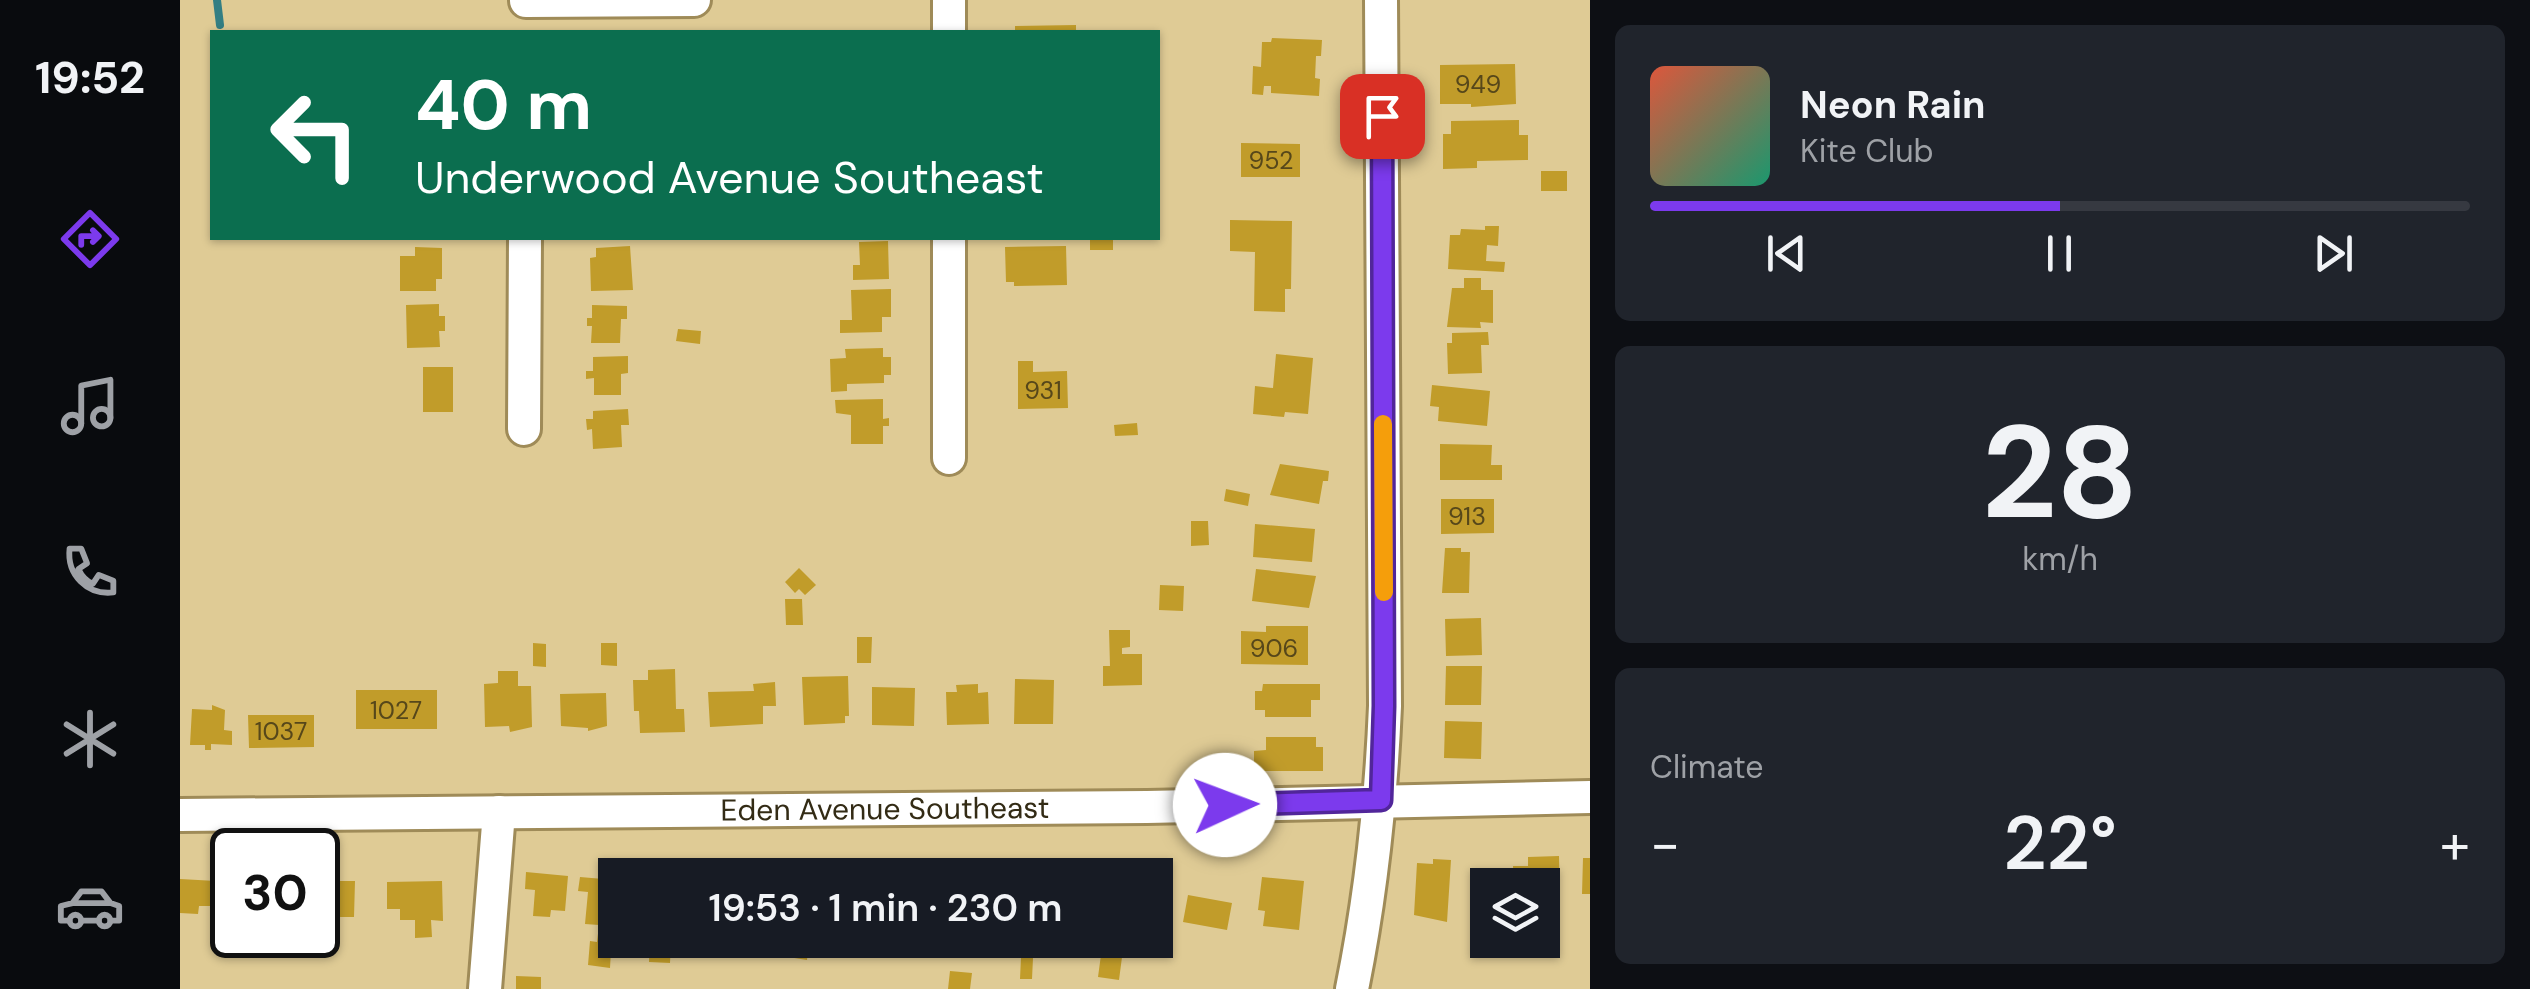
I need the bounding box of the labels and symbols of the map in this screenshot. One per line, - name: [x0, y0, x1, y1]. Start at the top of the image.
- house number: 949: [1455, 68, 1501, 101]
- pin: [1340, 74, 1425, 159]
- house number: 952: [1249, 144, 1293, 177]
- house number: 931: [1024, 374, 1062, 407]
- house number: 913: [1448, 500, 1486, 533]
- house number: 906: [1250, 632, 1298, 665]
- house number: 1027: [370, 694, 422, 727]
- house number: 1037: [255, 715, 307, 748]
- position arrow: [1173, 753, 1277, 857]
- street label: Eden Avenue Southeast: [720, 788, 1050, 830]
- speed limit sign: 30: [210, 828, 340, 958]

